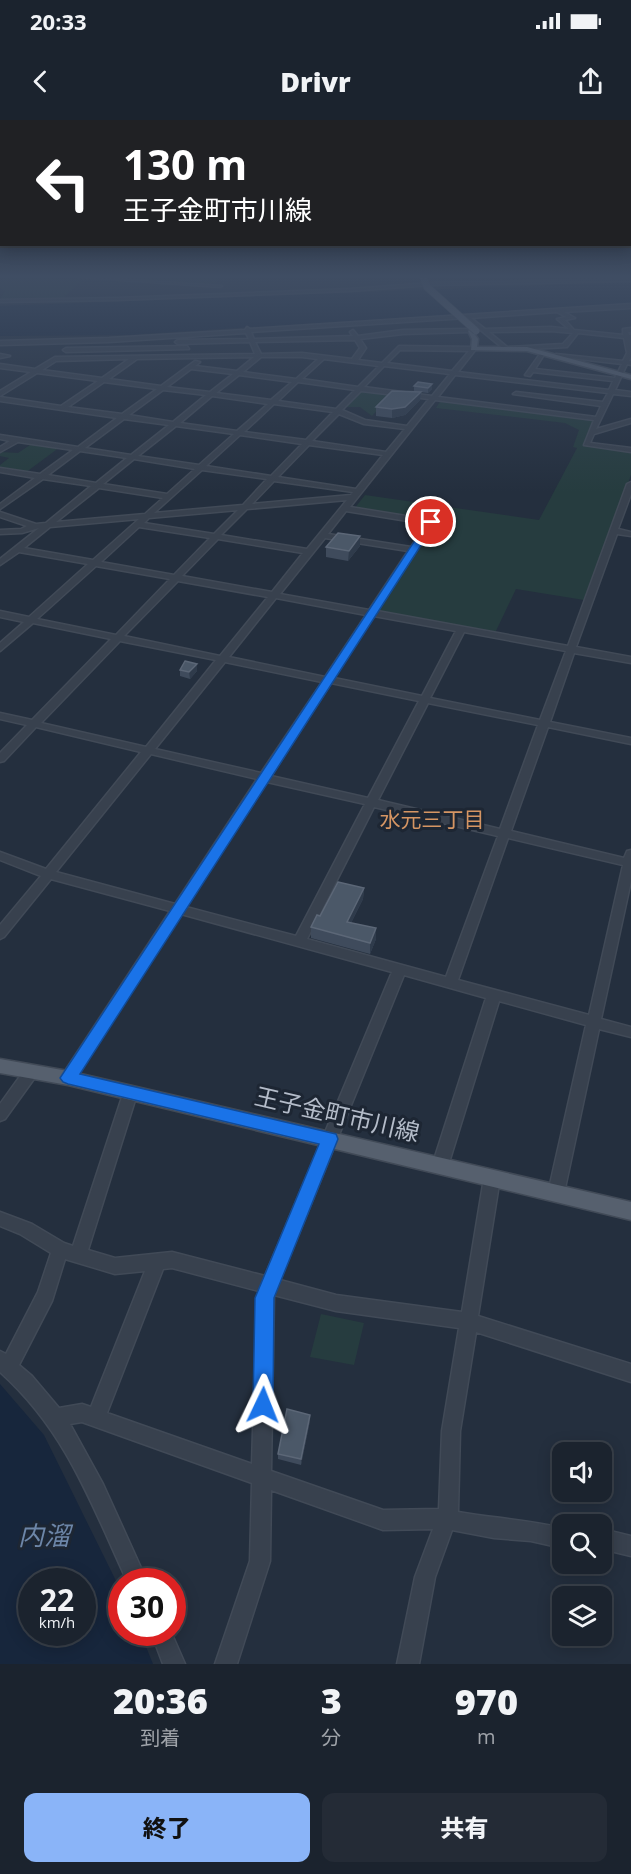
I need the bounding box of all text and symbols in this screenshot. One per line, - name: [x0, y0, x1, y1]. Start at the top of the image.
- text: 20:33: [30, 6, 87, 36]
- text: Drivr: [280, 63, 351, 100]
- icon: back: [24, 65, 57, 98]
- icon: share: [574, 65, 607, 98]
- text: 130 m: [123, 135, 247, 192]
- icon: left: [24, 144, 102, 222]
- text: 王子金町市川線: [123, 191, 312, 228]
- pin: [405, 496, 456, 547]
- icon: arrive: [414, 505, 447, 538]
- district label: 水元三丁目: [380, 805, 485, 833]
- street label: 王子金町市川線: [252, 1079, 423, 1149]
- position arrow: [231, 1373, 295, 1437]
- map controls: [552, 1442, 612, 1646]
- button: sound: [552, 1442, 612, 1502]
- button: search: [552, 1514, 612, 1574]
- water label: 内溜: [18, 1517, 74, 1553]
- speed limit sign: 30: [108, 1568, 186, 1646]
- text: 22: [40, 1579, 74, 1620]
- button: layers: [552, 1586, 612, 1646]
- text: km/h: [39, 1612, 75, 1632]
- text: 20:36: [113, 1676, 208, 1725]
- text: 3: [321, 1676, 342, 1725]
- text: 970: [455, 1677, 518, 1726]
- text: m: [477, 1723, 496, 1750]
- text: 到着: [140, 1724, 180, 1751]
- text: 分: [321, 1724, 341, 1751]
- button: 終了: [24, 1793, 310, 1862]
- button: 共有: [322, 1793, 607, 1862]

